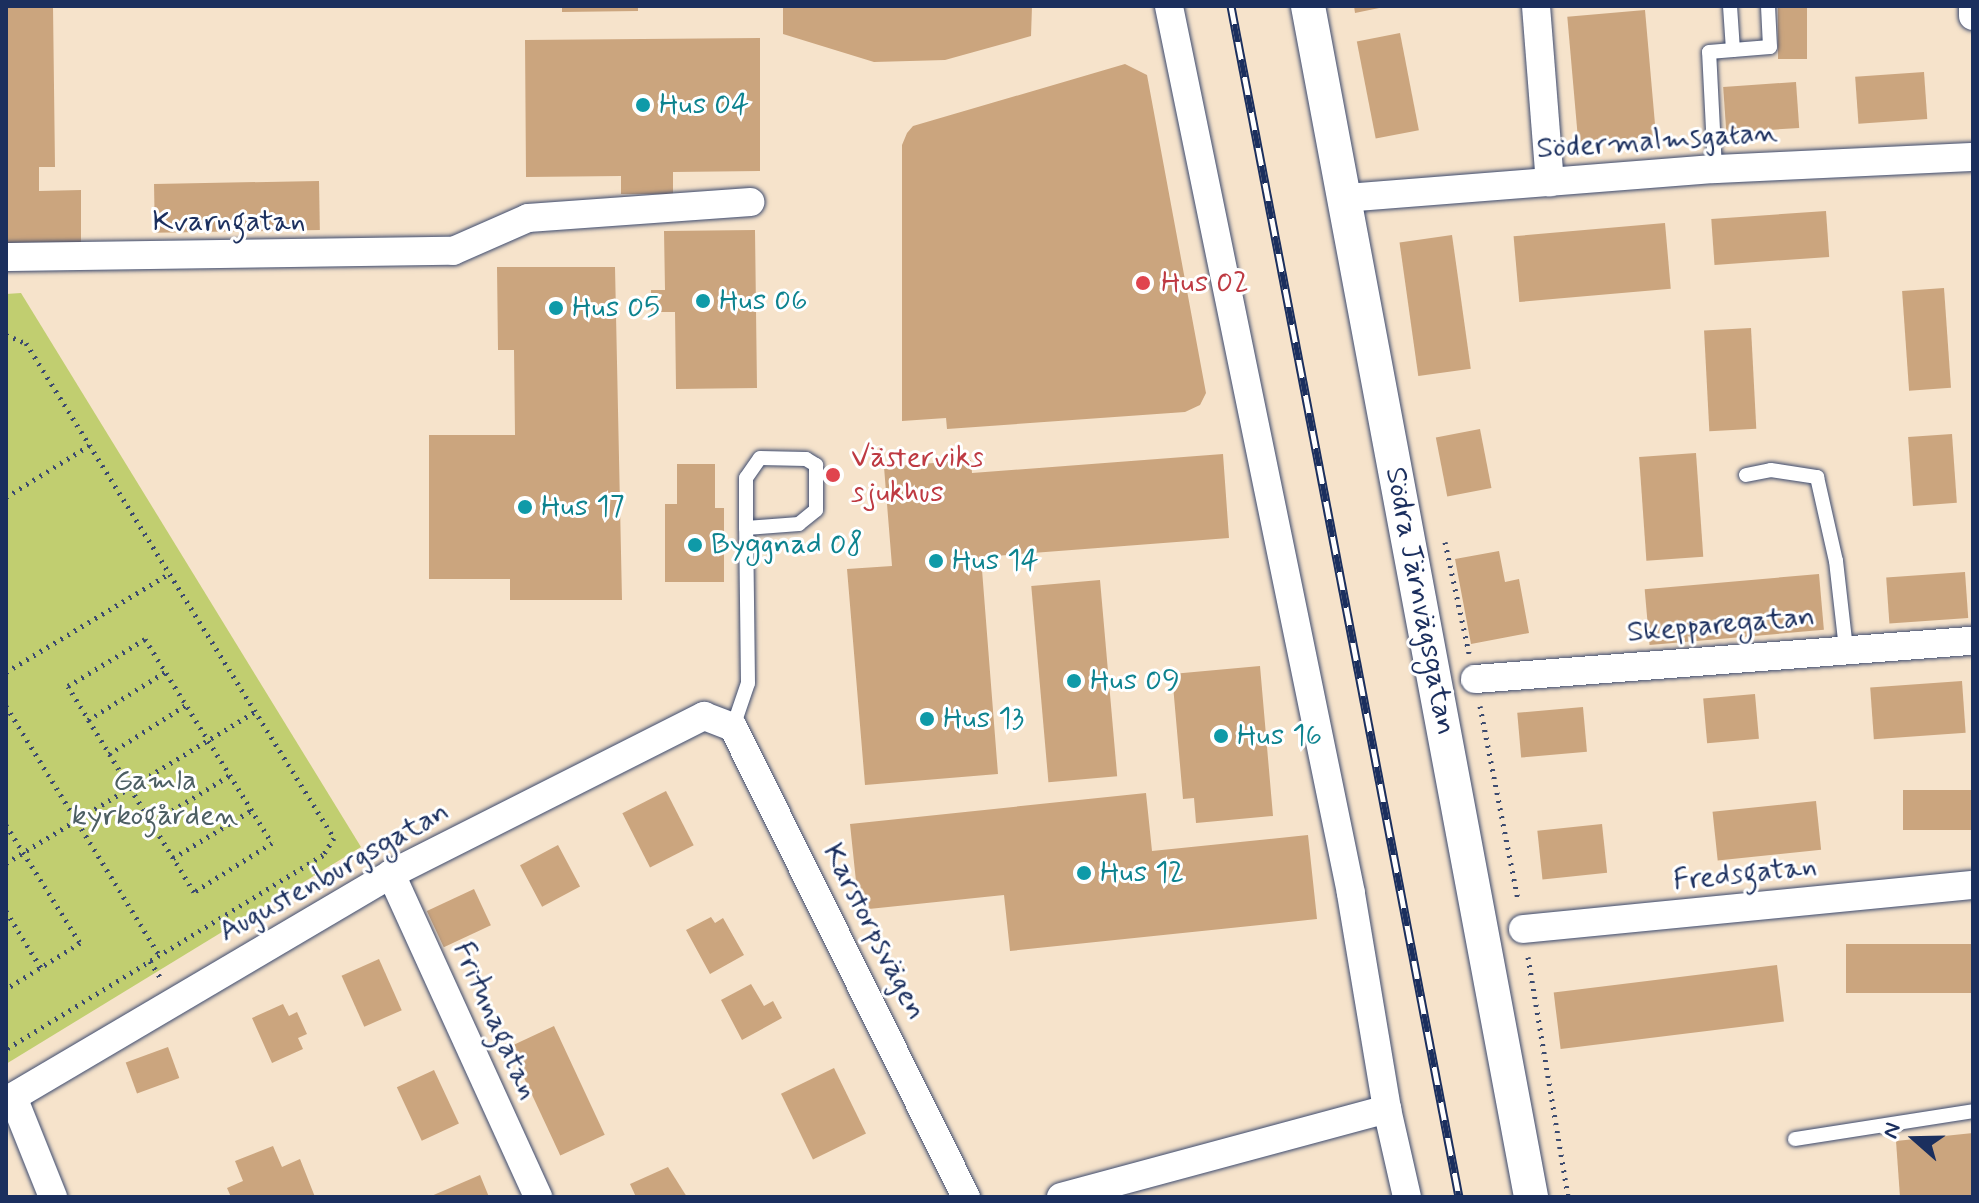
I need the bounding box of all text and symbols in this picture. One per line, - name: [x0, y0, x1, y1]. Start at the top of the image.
- place label: Hus 04: [659, 87, 749, 123]
- marker: Hus 04: [634, 96, 652, 114]
- street label: Södermalmsgatan: [1535, 115, 1779, 167]
- street label: Kvarngatan: [152, 204, 306, 240]
- place label: Hus 02: [1161, 265, 1249, 301]
- marker: Hus 02: [1132, 272, 1154, 294]
- place label: Hus 06: [719, 283, 808, 319]
- place label: Hus 05: [572, 290, 660, 326]
- marker: Hus 06: [694, 292, 712, 310]
- marker: Hus 05: [547, 299, 565, 317]
- place label: Västerviks sjukhus: [851, 440, 984, 510]
- street label: Södra Järnvägsgatan: [1376, 463, 1464, 739]
- marker: Västerviks sjukhus: [822, 464, 844, 486]
- place label: Hus 17: [541, 489, 625, 525]
- marker: Hus 17: [516, 498, 534, 516]
- place label: Byggnad 08: [711, 527, 863, 563]
- marker: Byggnad 08: [686, 536, 704, 554]
- place label: Hus 14: [952, 543, 1039, 579]
- marker: Hus 14: [927, 552, 945, 570]
- street label: Skepparegatan: [1626, 599, 1816, 651]
- place label: Hus 09: [1090, 663, 1180, 699]
- marker: Hus 09: [1065, 672, 1083, 690]
- place label: Hus 13: [943, 701, 1024, 737]
- marker: Hus 13: [918, 710, 936, 728]
- place label: Hus 16: [1237, 718, 1322, 754]
- marker: Hus 16: [1212, 727, 1230, 745]
- park label: Gamla kyrkogården: [72, 763, 238, 834]
- street label: Augustenburgsgatan: [213, 794, 455, 950]
- street label: Karstorpsvägen: [814, 838, 934, 1026]
- street label: Fredsgatan: [1671, 849, 1819, 899]
- place label: Hus 12: [1100, 855, 1184, 891]
- marker: Hus 12: [1075, 864, 1093, 882]
- street label: Fritunagatan: [444, 936, 546, 1106]
- north arrow: [1875, 1099, 1955, 1179]
- text: N: [1877, 1119, 1908, 1142]

